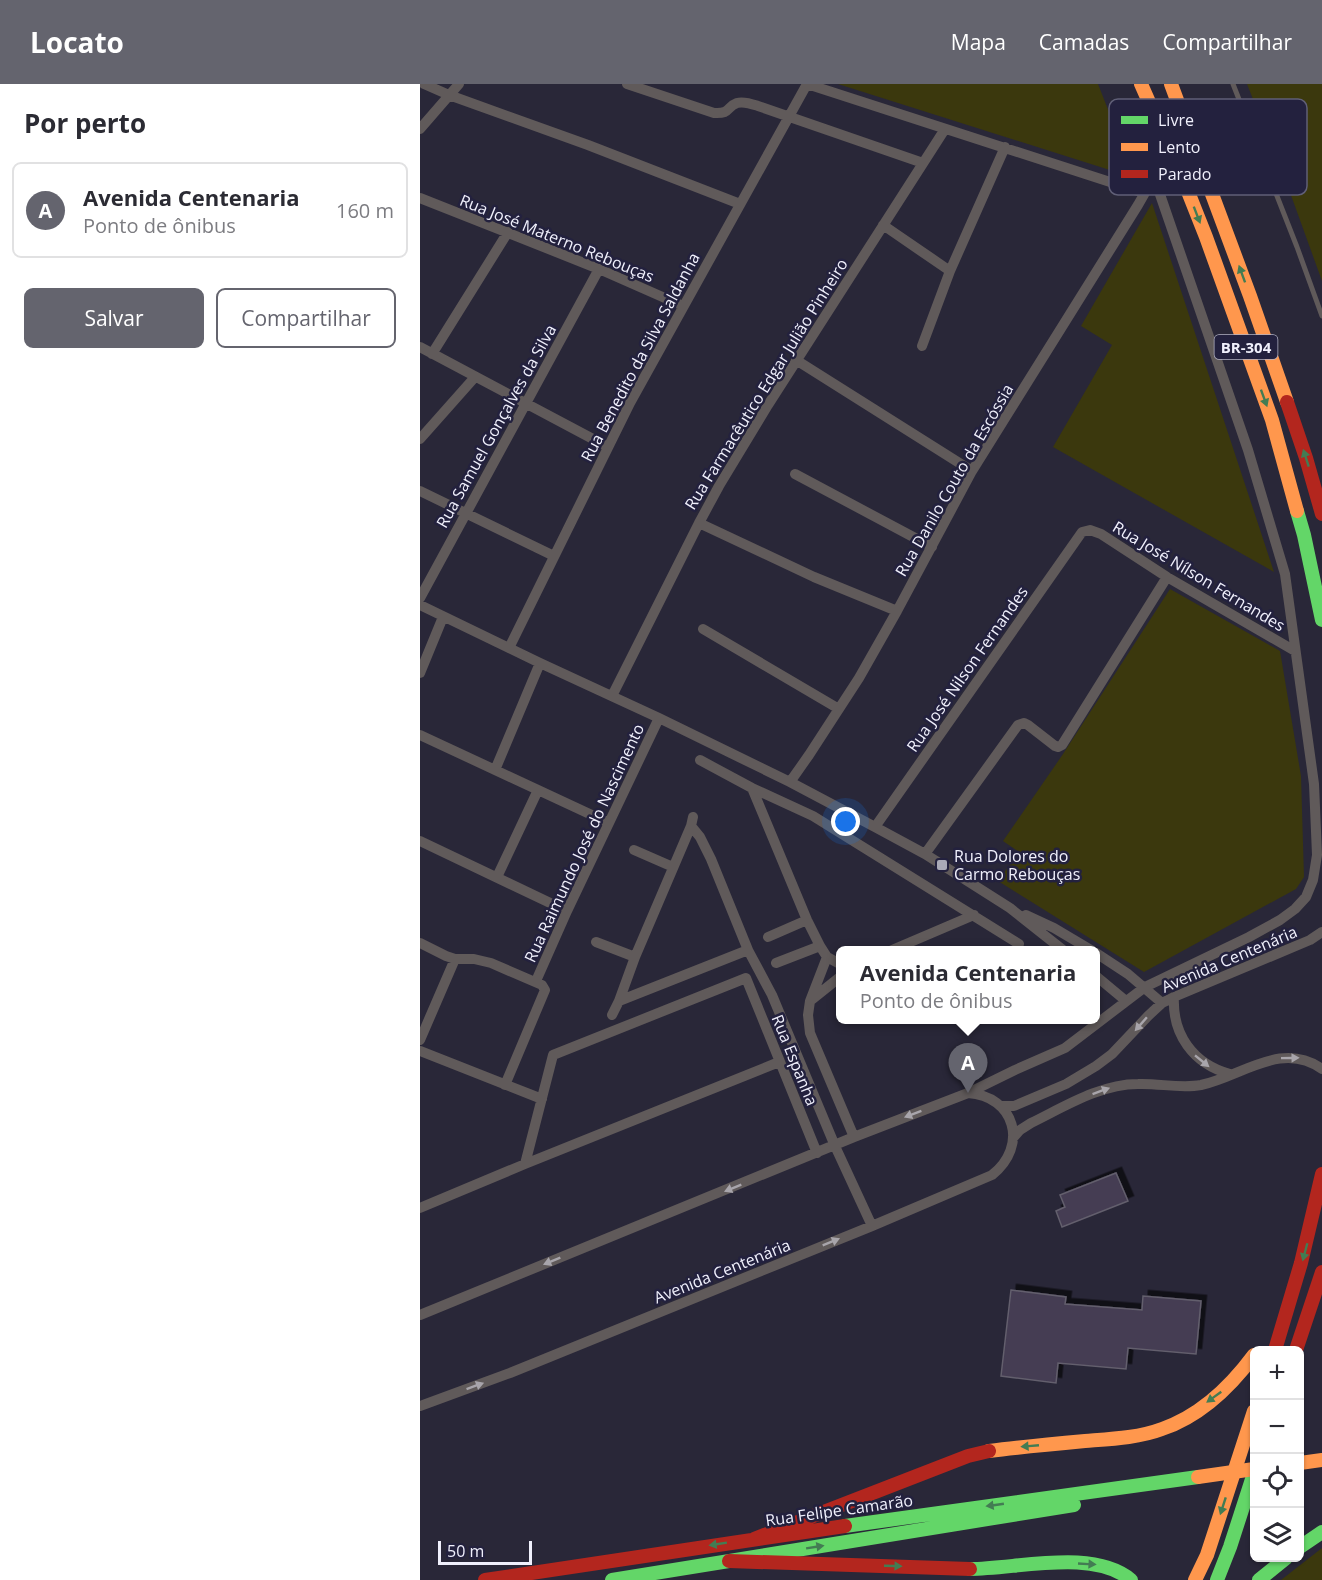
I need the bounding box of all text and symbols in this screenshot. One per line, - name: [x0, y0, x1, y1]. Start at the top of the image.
- text: Locato: [30, 23, 124, 61]
- text: Mapa: [951, 28, 1006, 56]
- text: Camadas: [1039, 28, 1129, 56]
- text: Compartilhar: [1162, 28, 1292, 56]
- legend: [1109, 99, 1307, 195]
- text: Por perto: [24, 105, 146, 141]
- text: Livre: [1158, 109, 1194, 131]
- text: Lento: [1158, 136, 1200, 158]
- text: Parado: [1158, 163, 1211, 185]
- text: Avenida Centenaria: [83, 182, 300, 212]
- street label: Rua José Materno Rebouças: [457, 189, 657, 287]
- text: A: [39, 197, 52, 224]
- text: 160 m: [336, 197, 394, 224]
- one-way arrow: [1193, 206, 1203, 224]
- text: Ponto de ônibus: [83, 212, 236, 239]
- street label: Rua Benedito da Silva Saldanha: [575, 249, 705, 465]
- street label: Rua Farmacêutico Edgar Julião Pinheiro: [679, 254, 853, 514]
- one-way arrow: [1236, 264, 1246, 282]
- button: Salvar: [24, 288, 204, 348]
- button: Compartilhar: [216, 288, 396, 348]
- street label: Rua Samuel Gonçalves da Silva: [431, 320, 561, 532]
- road number: BR-304: [1214, 335, 1278, 359]
- street label: Rua Danilo Couto da Escóssia: [890, 380, 1018, 580]
- one-way arrow: [1260, 389, 1269, 407]
- one-way arrow: [1301, 449, 1310, 467]
- street label: Rua José Nílson Fernandes: [1109, 516, 1289, 636]
- street label: Rua José Nilson Fernandes: [901, 582, 1033, 756]
- street label: Rua Raimundo José do Nascimento: [519, 720, 649, 966]
- your location: [831, 807, 860, 836]
- place label: Rua Dolores do Carmo Rebouças: [954, 845, 1080, 885]
- marker: Rua Dolores do Carmo Rebouças: [935, 858, 949, 872]
- street label: Avenida Centenária: [1158, 920, 1300, 998]
- popup: [836, 946, 1100, 1024]
- text: Avenida Centenaria: [860, 957, 1076, 987]
- text: Ponto de ônibus: [860, 987, 1012, 1014]
- street label: Rua Espanha: [767, 1011, 823, 1109]
- one-way arrow: [1135, 1016, 1148, 1031]
- pin: A: [948, 1044, 988, 1093]
- one-way arrow: [1194, 1054, 1210, 1067]
- one-way arrow: [1281, 1054, 1300, 1063]
- one-way arrow: [1092, 1086, 1110, 1096]
- one-way arrow: [904, 1110, 922, 1119]
- one-way arrow: [723, 1183, 741, 1193]
- street label: Avenida Centenária: [650, 1234, 794, 1308]
- one-way arrow: [822, 1237, 840, 1246]
- one-way arrow: [1300, 1243, 1309, 1261]
- one-way arrow: [543, 1257, 561, 1266]
- map controls: [1250, 1346, 1304, 1562]
- button: +: [1250, 1346, 1304, 1400]
- one-way arrow: [466, 1380, 484, 1390]
- one-way arrow: [1206, 1391, 1222, 1403]
- button: −: [1250, 1400, 1304, 1454]
- one-way arrow: [1020, 1441, 1039, 1451]
- button: locate: [1250, 1454, 1304, 1508]
- street label: Rua Felipe Camarão: [764, 1489, 914, 1531]
- one-way arrow: [1217, 1497, 1227, 1515]
- one-way arrow: [985, 1501, 1004, 1510]
- button: layers: [1250, 1508, 1304, 1562]
- scale bar: [438, 1538, 532, 1566]
- text: 50 m: [447, 1540, 484, 1562]
- one-way arrow: [709, 1540, 728, 1549]
- one-way arrow: [805, 1542, 824, 1551]
- one-way arrow: [1078, 1560, 1097, 1569]
- one-way arrow: [883, 1561, 902, 1571]

